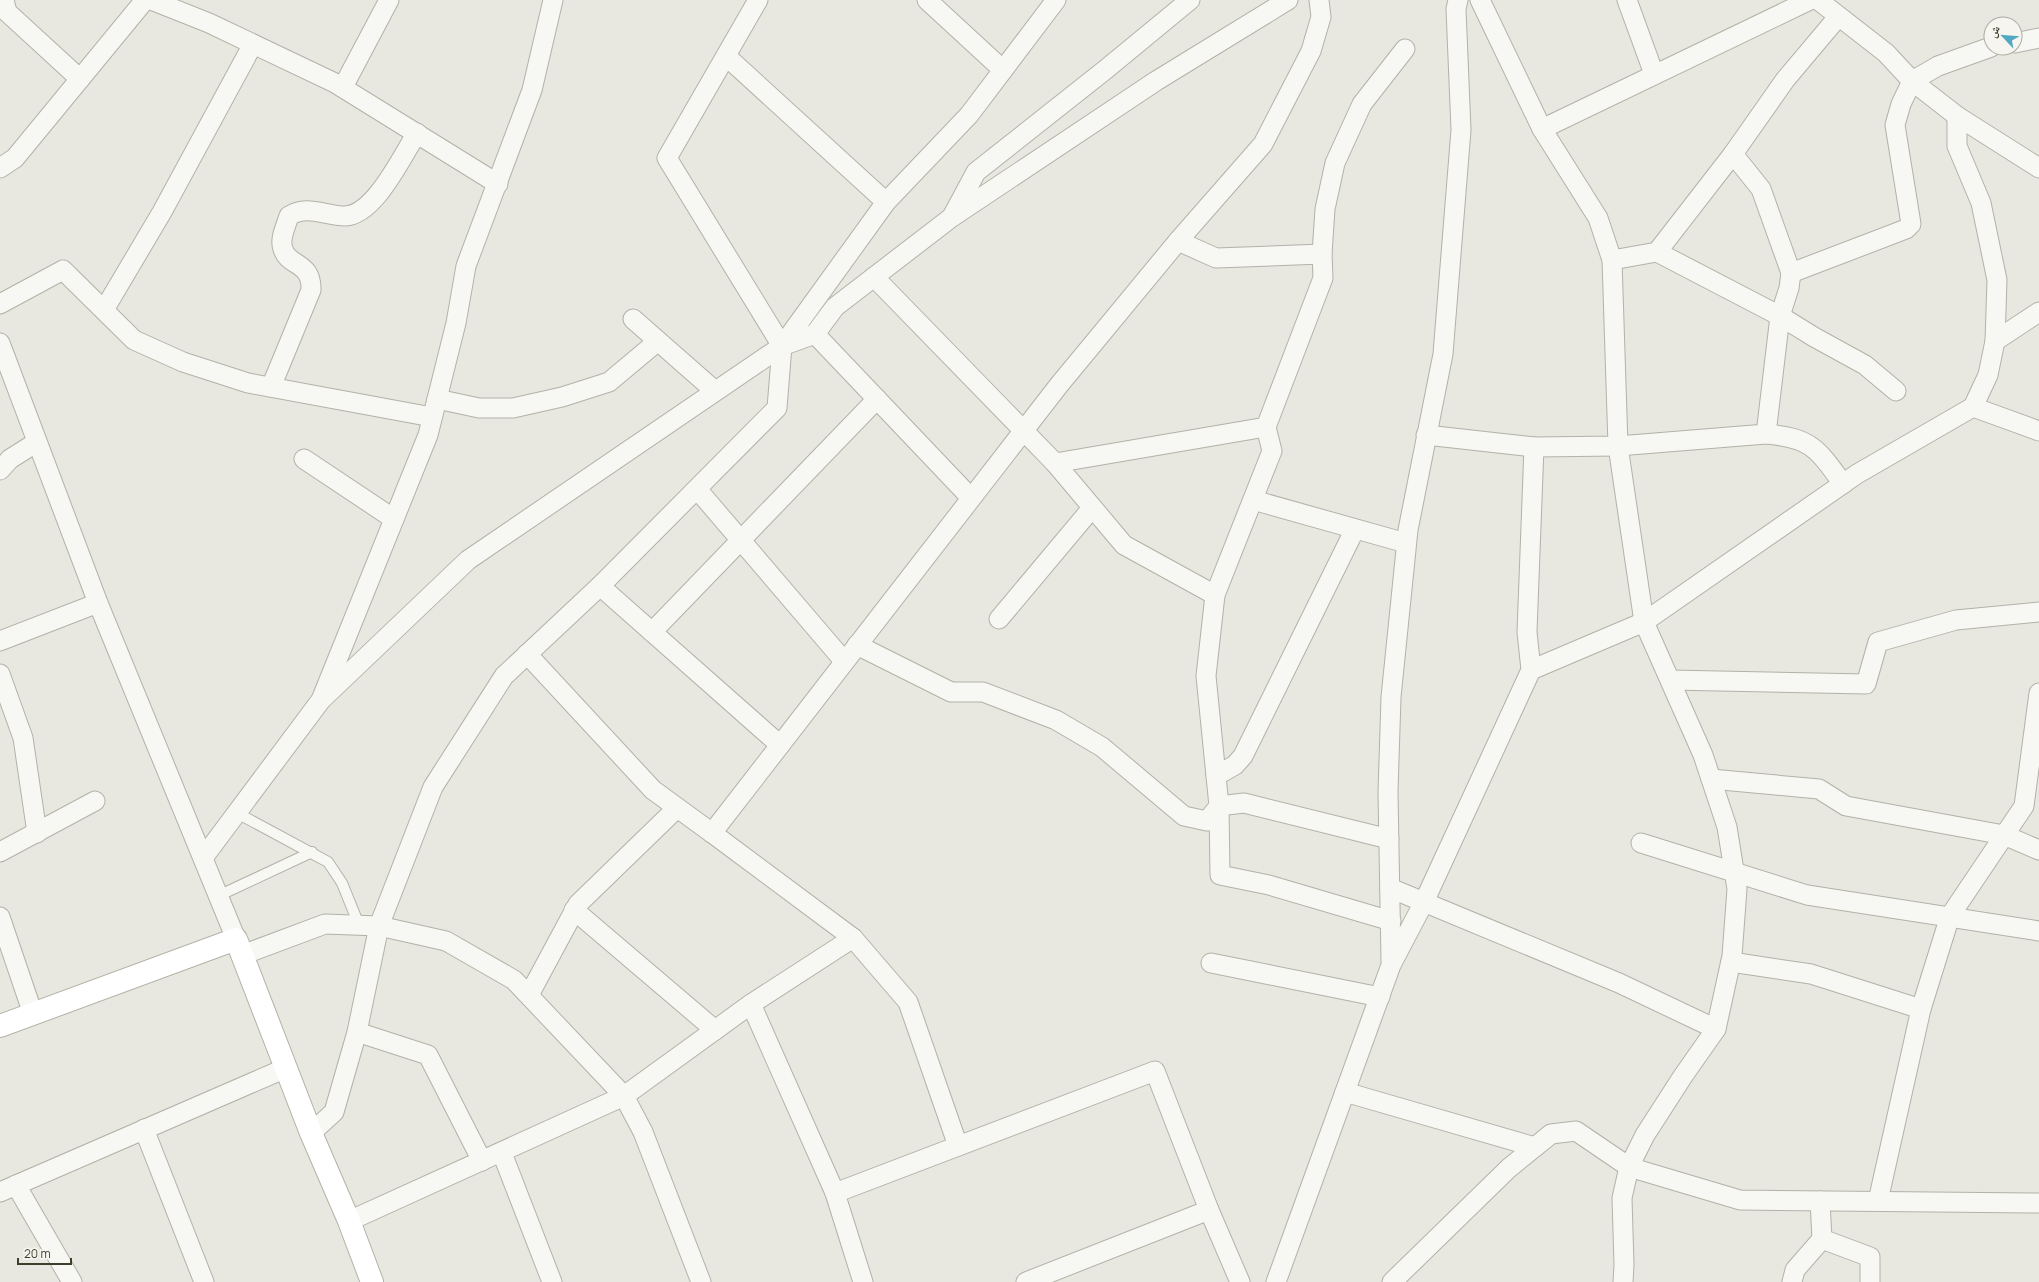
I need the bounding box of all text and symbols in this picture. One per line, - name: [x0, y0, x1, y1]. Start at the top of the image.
- north arrow: [1983, 16, 2023, 56]
- text: ش: [1984, 23, 2004, 40]
- scale bar: [18, 1240, 71, 1266]
- text: 20 m: [24, 1245, 51, 1262]

